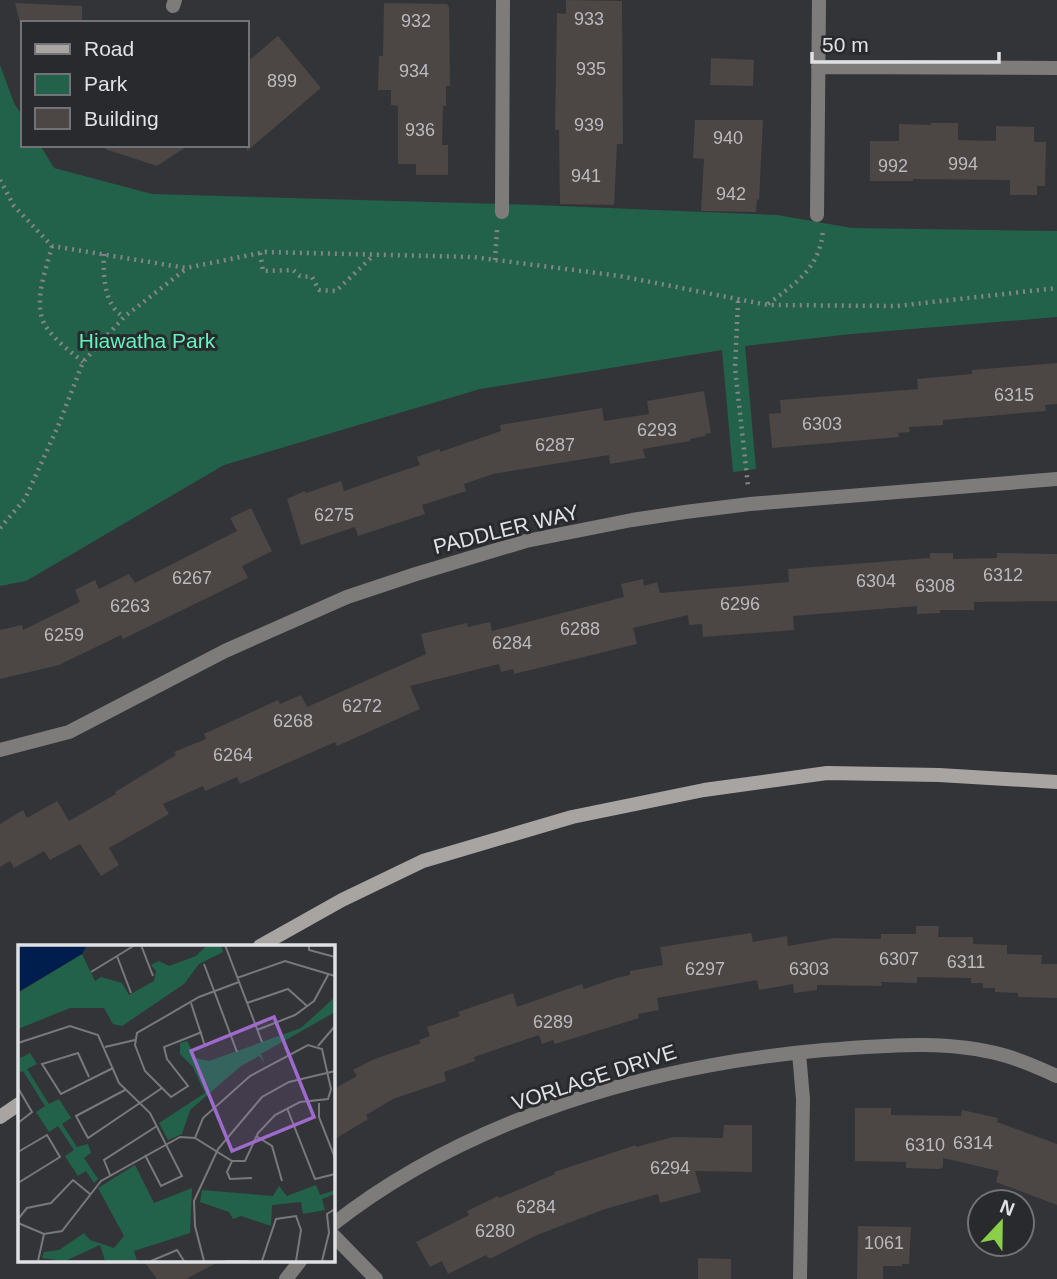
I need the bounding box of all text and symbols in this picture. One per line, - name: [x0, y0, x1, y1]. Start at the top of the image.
- house number: 933: [574, 9, 604, 29]
- house number: 932: [401, 11, 431, 31]
- legend: [21, 21, 248, 147]
- scale bar: [812, 21, 999, 65]
- text: 50 m: [822, 33, 869, 56]
- text: Road: [84, 37, 134, 60]
- house number: 935: [576, 59, 606, 79]
- house number: 934: [399, 61, 429, 81]
- house number: 899: [267, 71, 297, 91]
- text: Park: [84, 72, 128, 95]
- text: Building: [84, 107, 159, 130]
- house number: 939: [574, 115, 604, 135]
- house number: 936: [405, 120, 435, 140]
- house number: 940: [713, 128, 743, 148]
- house number: 994: [948, 154, 978, 174]
- house number: 992: [878, 156, 908, 176]
- house number: 941: [571, 166, 601, 186]
- house number: 942: [716, 184, 746, 204]
- park label: Hiawatha Park: [79, 329, 216, 352]
- house number: 6315: [994, 385, 1034, 405]
- house number: 6303: [802, 414, 842, 434]
- house number: 6293: [637, 420, 677, 440]
- house number: 6287: [535, 435, 575, 455]
- street label: PADDLER WAY: [431, 500, 581, 558]
- house number: 6275: [314, 505, 354, 525]
- house number: 6312: [983, 565, 1023, 585]
- house number: 6267: [172, 568, 212, 588]
- house number: 6304: [856, 571, 896, 591]
- house number: 6308: [915, 576, 955, 596]
- house number: 6296: [720, 594, 760, 614]
- house number: 6263: [110, 596, 150, 616]
- house number: 6288: [560, 619, 600, 639]
- house number: 6259: [44, 625, 84, 645]
- house number: 6284: [492, 633, 532, 653]
- house number: 6272: [342, 696, 382, 716]
- house number: 6268: [273, 711, 313, 731]
- house number: 6264: [213, 745, 253, 765]
- inset map: [18, 945, 334, 1262]
- house number: 6307: [879, 949, 919, 969]
- house number: 6311: [947, 952, 985, 972]
- house number: 6297: [685, 959, 725, 979]
- house number: 6303: [789, 959, 829, 979]
- house number: 6289: [533, 1012, 573, 1032]
- street label: VORLAGE DRIVE: [509, 1040, 679, 1114]
- house number: 6314: [953, 1133, 993, 1153]
- house number: 6310: [905, 1135, 945, 1155]
- house number: 6294: [650, 1158, 690, 1178]
- north arrow: [966, 1188, 1036, 1258]
- text: N: [997, 1195, 1017, 1220]
- house number: 6284: [516, 1197, 556, 1217]
- house number: 6280: [475, 1221, 515, 1241]
- house number: 1061: [864, 1233, 904, 1253]

